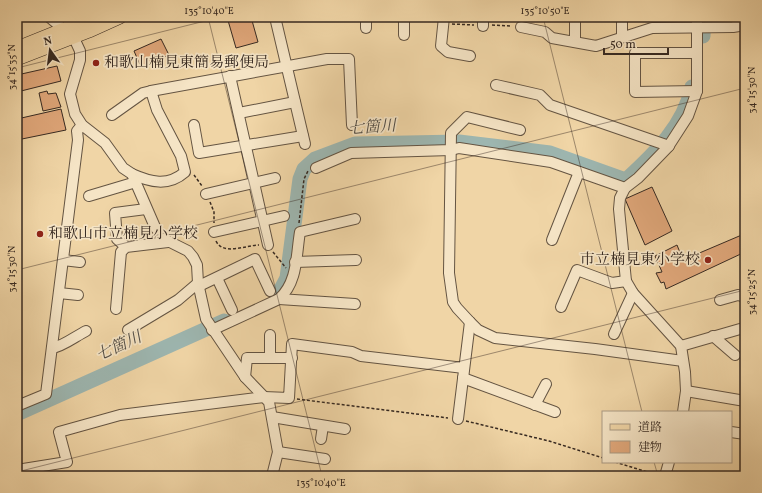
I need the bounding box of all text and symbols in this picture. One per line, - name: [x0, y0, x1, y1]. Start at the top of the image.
- text: 135°10'40"E: [184, 4, 234, 18]
- text: 135°10'50"E: [520, 4, 570, 18]
- north arrow: [30, 30, 70, 70]
- scale bar: [604, 30, 668, 56]
- text: N: [42, 34, 54, 50]
- text: 50 m: [610, 37, 636, 53]
- text: 34°15'35"N: [5, 43, 19, 90]
- place label: 和歌山楠見東簡易郵便局: [104, 53, 269, 74]
- marker: 和歌山楠見東簡易郵便局: [91, 58, 101, 68]
- text: 34°15'30"N: [745, 66, 759, 113]
- water label: 七箇川: [347, 115, 399, 141]
- place label: 和歌山市立楠見小学校: [48, 224, 198, 245]
- marker: 和歌山市立楠見小学校: [35, 229, 45, 239]
- text: 34°15'30"N: [5, 245, 19, 292]
- place label: 市立楠見東小学校: [580, 250, 700, 271]
- marker: 市立楠見東小学校: [703, 255, 713, 265]
- text: 34°15'25"N: [745, 268, 759, 315]
- water label: 七箇川: [93, 326, 147, 367]
- legend: [602, 411, 732, 463]
- text: 道路: [638, 420, 662, 436]
- text: 建物: [638, 440, 662, 456]
- text: 135°10'40"E: [296, 476, 346, 490]

